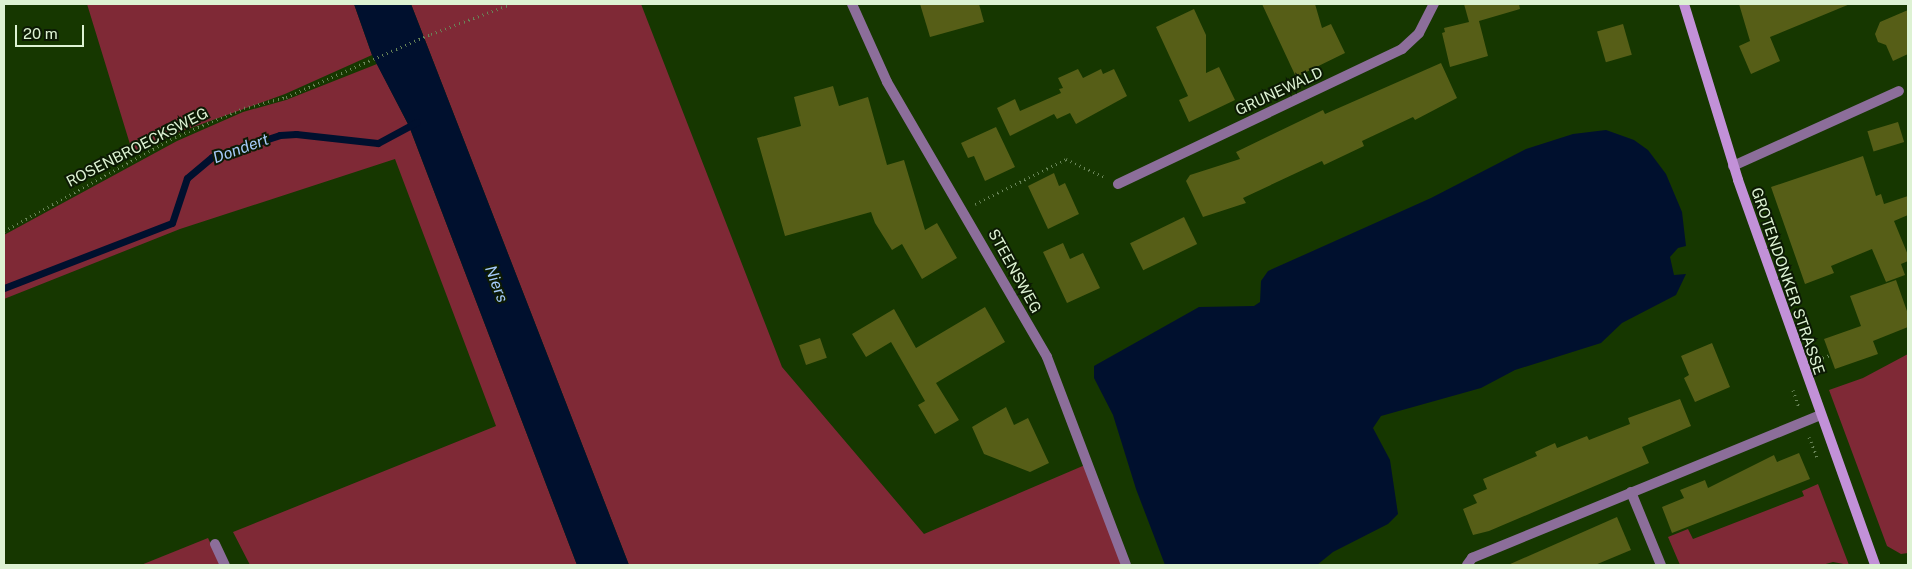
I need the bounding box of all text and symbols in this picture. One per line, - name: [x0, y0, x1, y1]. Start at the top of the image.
- scale bar: [18, 15, 86, 47]
- text: 20 m: [23, 25, 58, 42]
- street label: GRUNEWALD: [1232, 63, 1326, 119]
- street label: ROSENBROECKSWEG: [63, 103, 211, 191]
- water label: Dondert: [210, 130, 272, 168]
- street label: GROTENDONKER STRASSE: [1747, 185, 1829, 377]
- street label: STEENSWEG: [985, 226, 1045, 316]
- water label: Niers: [480, 263, 512, 305]

